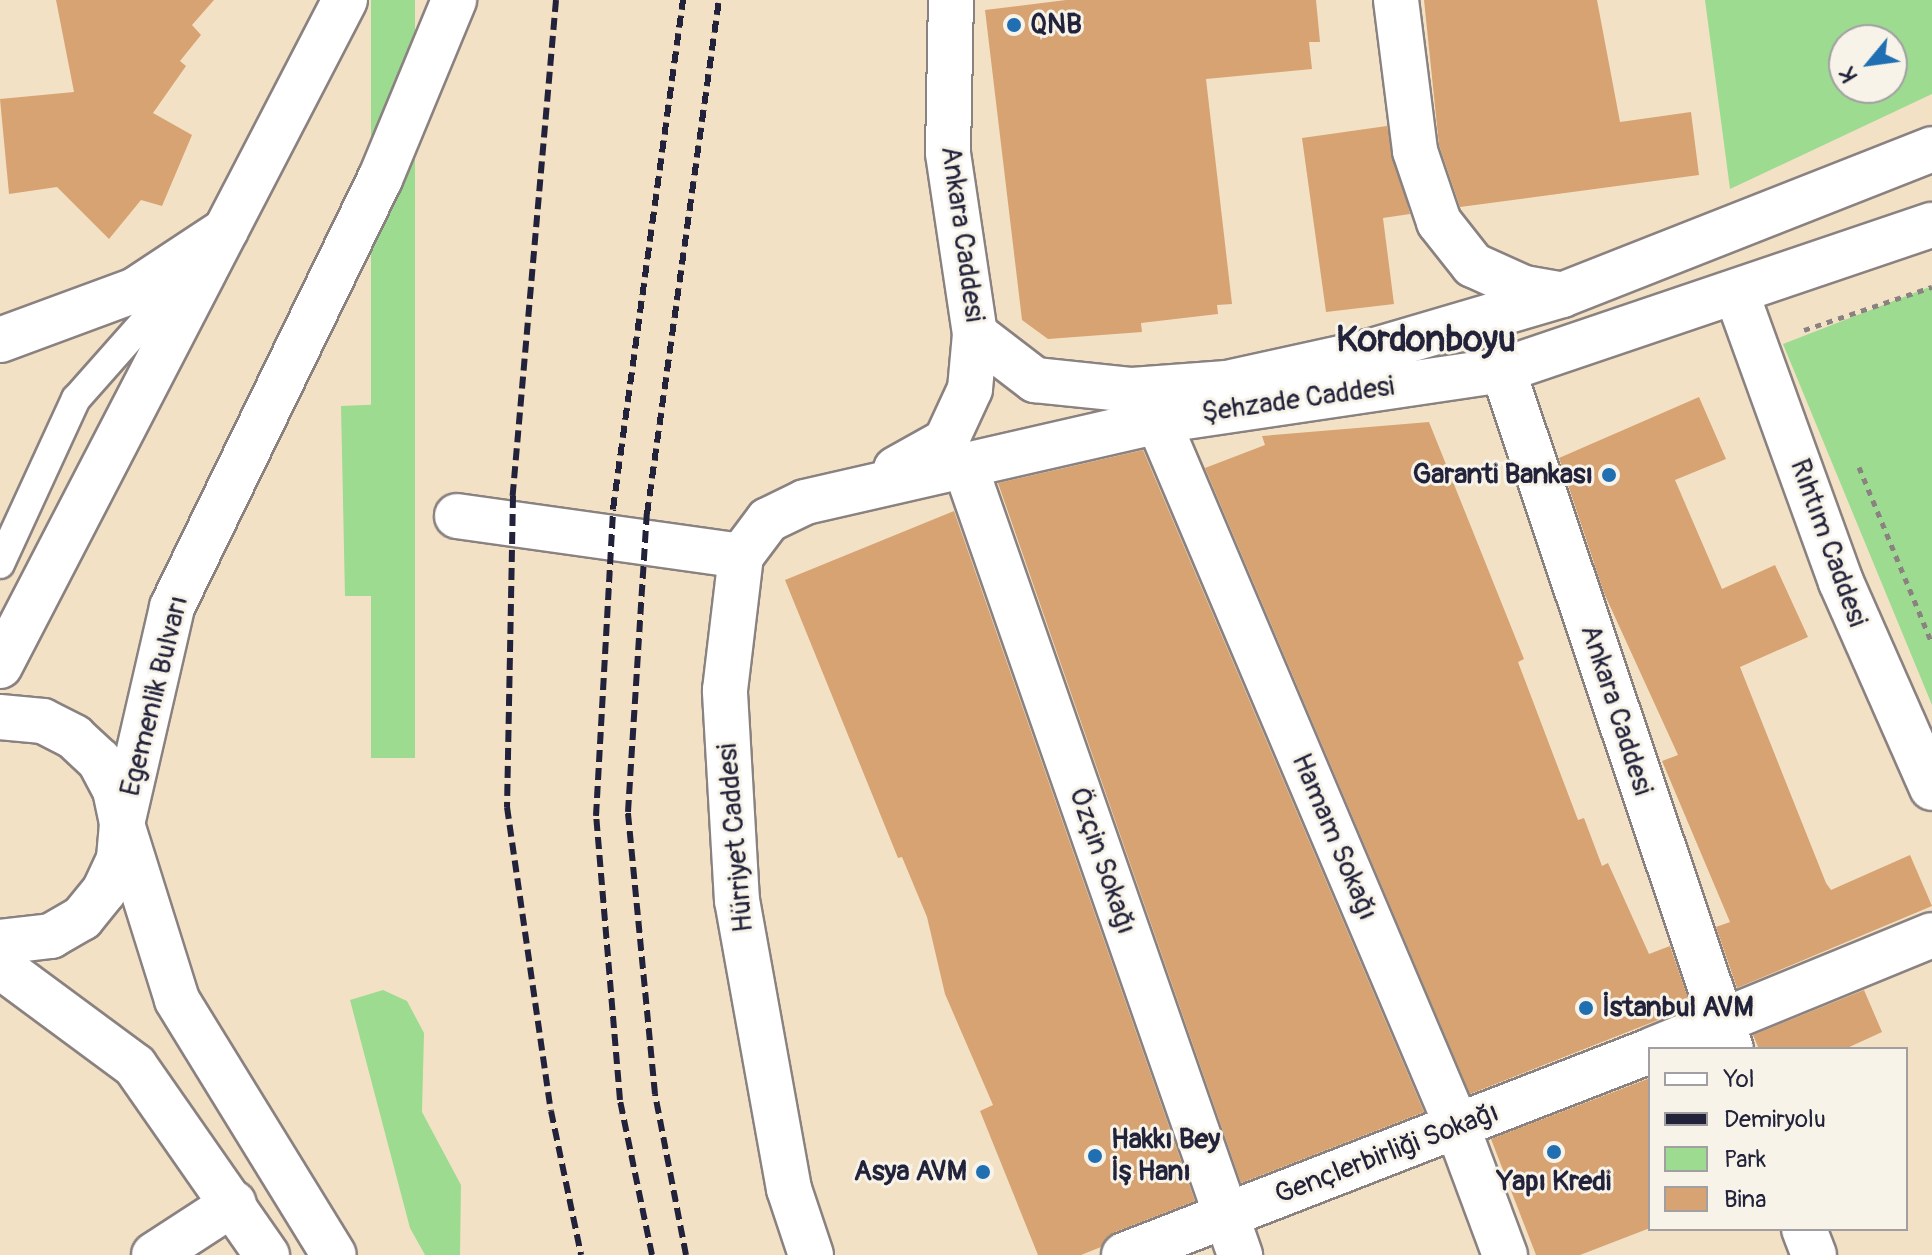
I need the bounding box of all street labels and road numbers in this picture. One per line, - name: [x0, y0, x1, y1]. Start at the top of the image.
- street label: Ankara Caddesi: [933, 144, 991, 324]
- street label: Şehzade Caddesi: [1199, 370, 1397, 430]
- street label: Rıhtım Caddesi: [1782, 455, 1874, 631]
- street label: Egemenlik Bulvarı: [114, 592, 196, 800]
- street label: Ankara Caddesi: [1573, 621, 1659, 799]
- street label: Hürriyet Caddesi: [711, 742, 761, 934]
- street label: Hamam Sokağı: [1284, 749, 1384, 925]
- street label: Özçin Sokağı: [1061, 783, 1143, 939]
- street label: Gençlerbirliği Sokağı: [1270, 1096, 1504, 1212]

